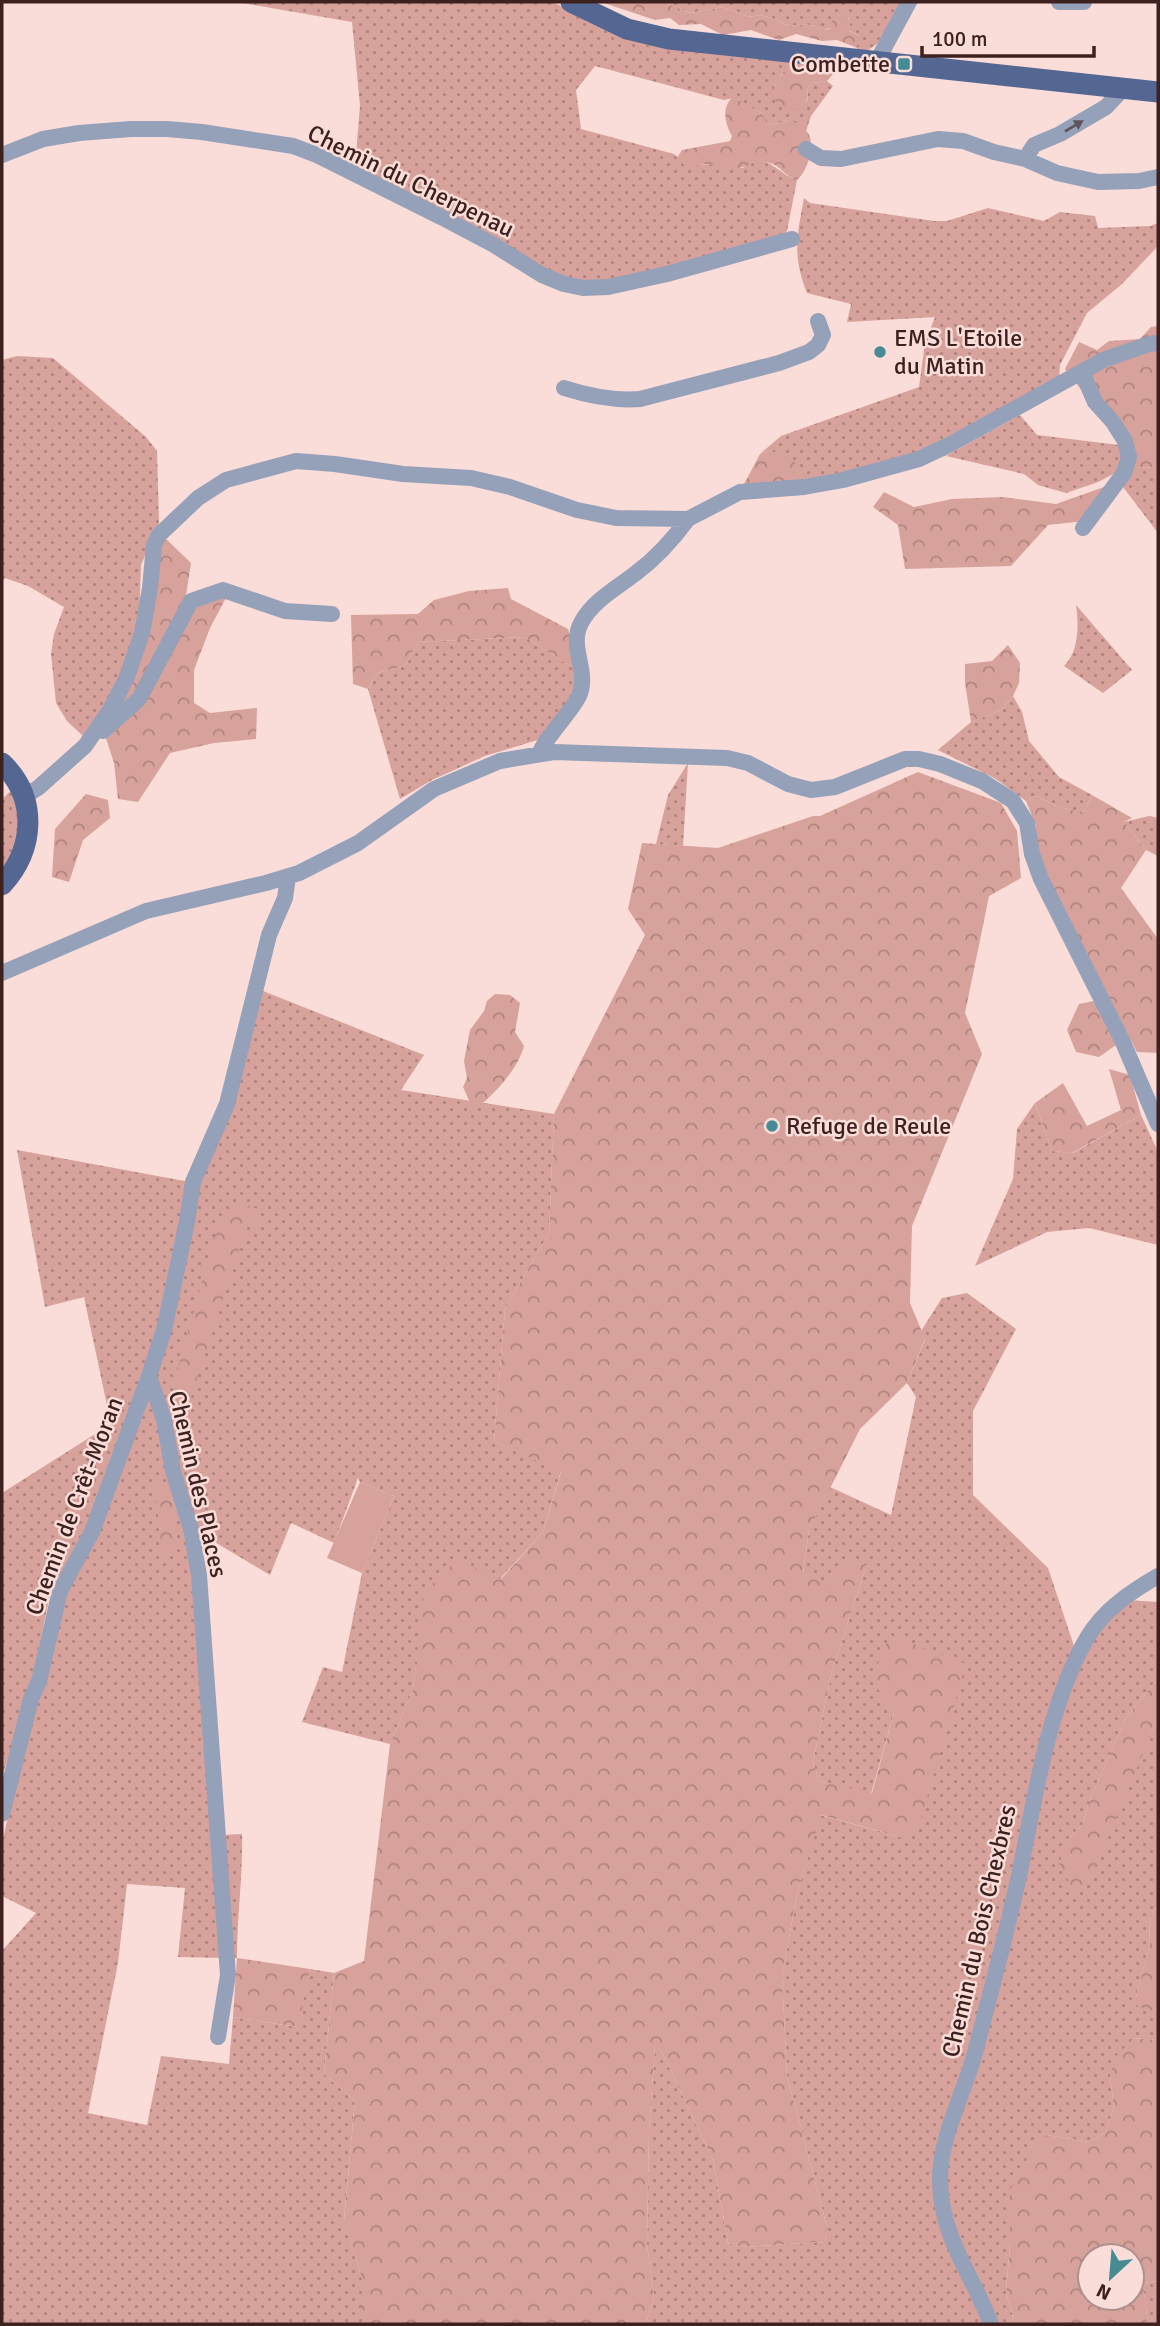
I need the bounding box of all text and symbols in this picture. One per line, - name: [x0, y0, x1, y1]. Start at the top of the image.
- scale bar: [922, 14, 1094, 58]
- text: 100 m: [932, 26, 987, 52]
- place label: Combette: [791, 49, 890, 79]
- marker: Combette: [896, 56, 912, 72]
- street label: Chemin du Cherpenau: [303, 118, 519, 244]
- one-way arrow: [1065, 119, 1084, 132]
- place label: EMS L'Etoile du Matin: [894, 323, 1022, 381]
- marker: EMS L'Etoile du Matin: [872, 344, 888, 360]
- place label: Refuge de Reule: [786, 1111, 951, 1141]
- marker: Refuge de Reule: [764, 1118, 780, 1134]
- street label: Chemin des Places: [162, 1388, 234, 1580]
- street label: Chemin de Crêt-Moran: [19, 1393, 129, 1619]
- street label: Chemin du Bois Chexbres: [935, 1802, 1023, 2060]
- north arrow: [1076, 2242, 1146, 2312]
- text: N: [1093, 2278, 1115, 2305]

